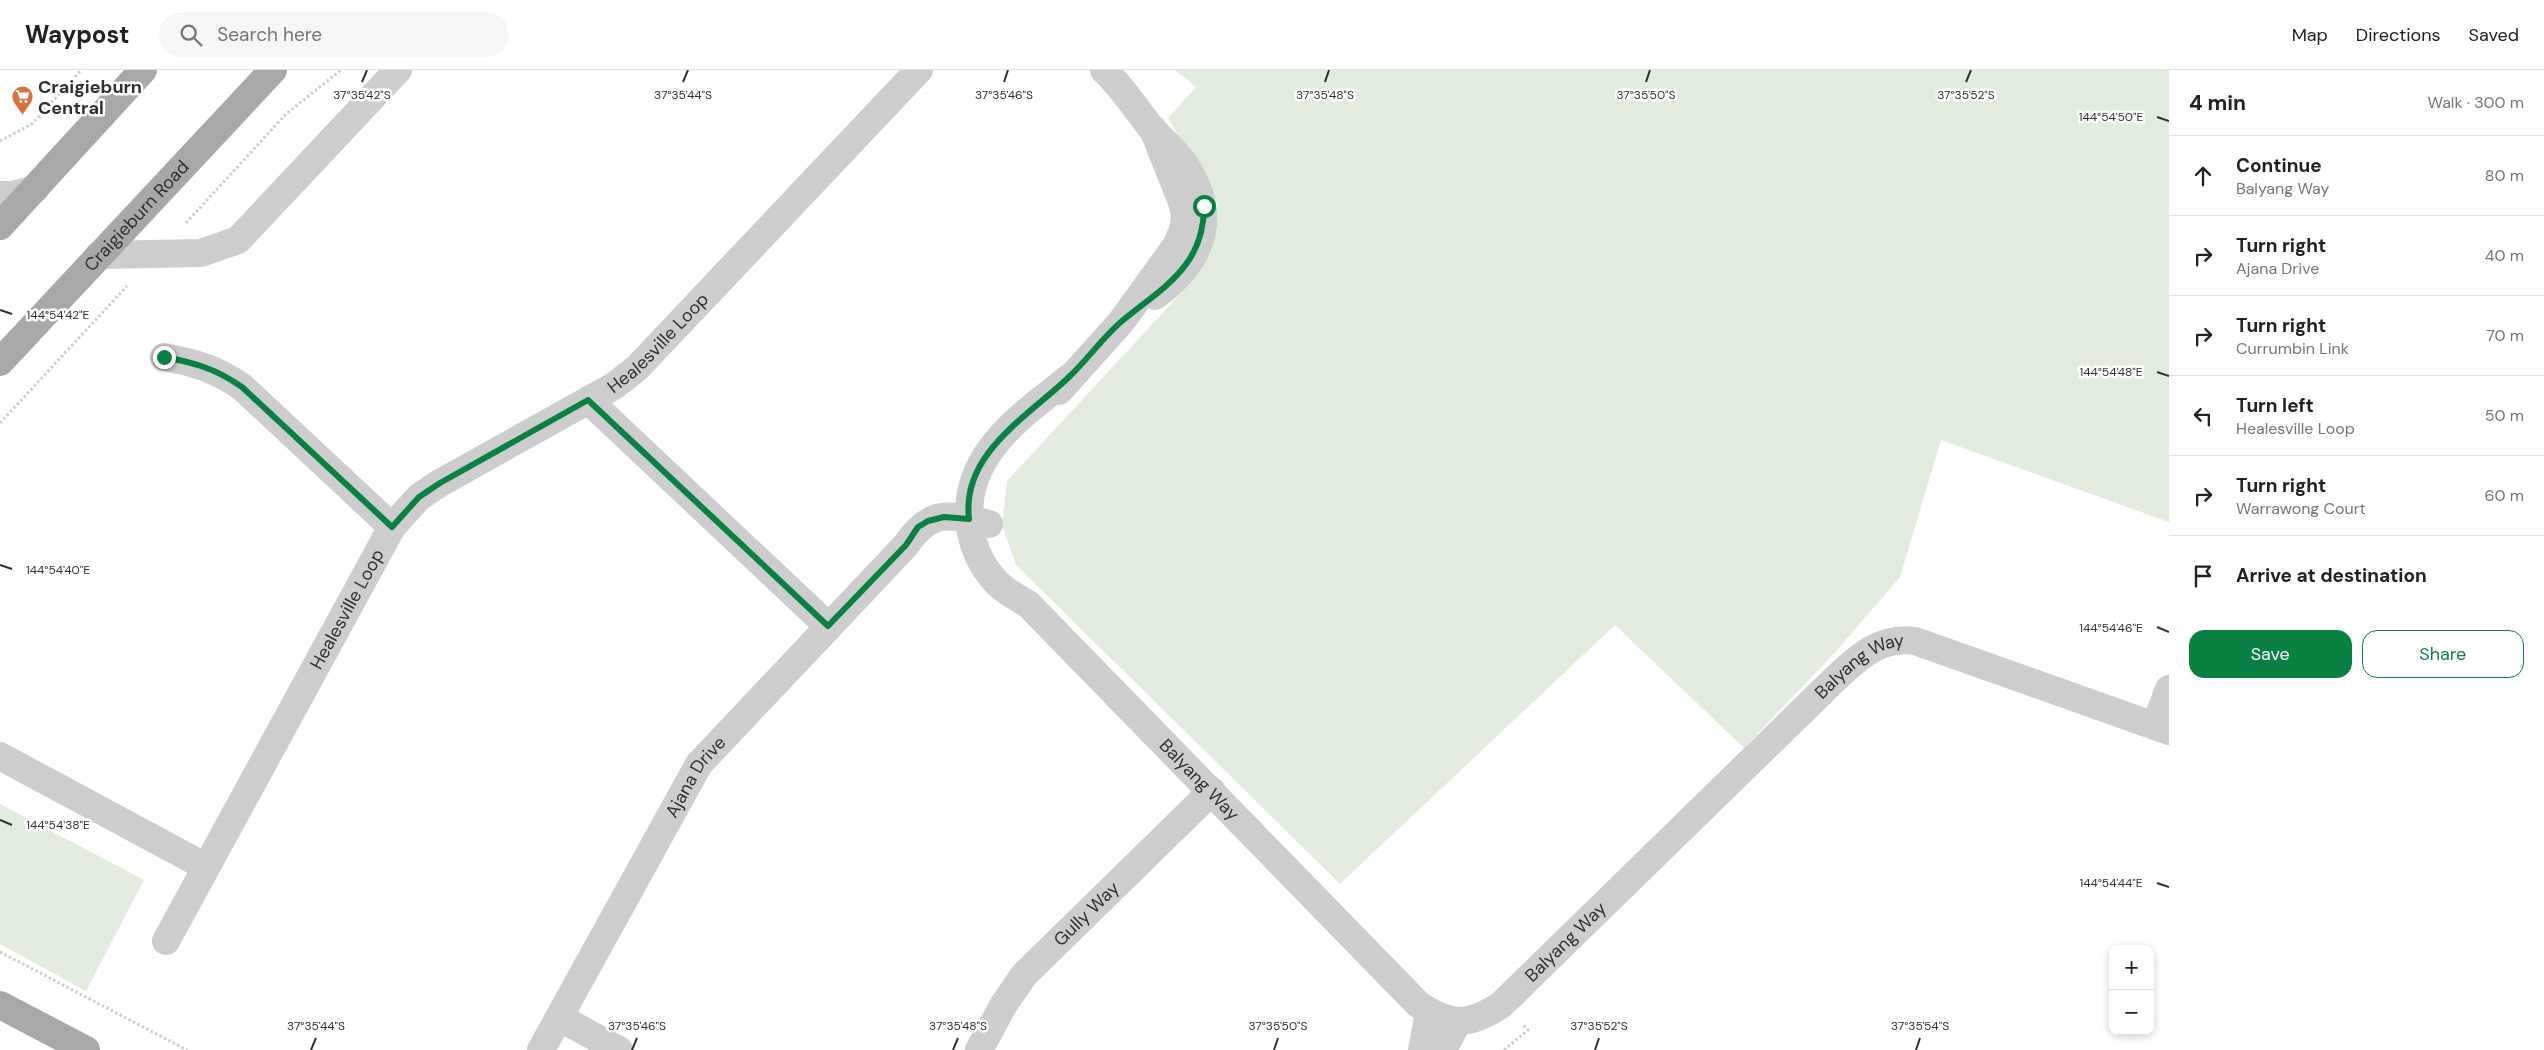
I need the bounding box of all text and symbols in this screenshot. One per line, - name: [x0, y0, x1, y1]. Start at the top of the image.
- search box: [159, 12, 509, 57]
- text: Waypost: [25, 19, 129, 50]
- icon: search: [177, 21, 205, 49]
- text: Search here: [217, 22, 322, 47]
- text: Map: [2292, 23, 2328, 47]
- text: Directions: [2356, 23, 2441, 47]
- text: Saved: [2469, 23, 2519, 47]
- place label: Craigieburn Central: [38, 75, 142, 120]
- supermarket icon: Craigieburn Central: [10, 85, 34, 116]
- text: 37°35'42"S: [333, 87, 391, 103]
- text: 37°35'44"S: [654, 87, 712, 103]
- text: 37°35'46"S: [975, 87, 1033, 103]
- text: 37°35'48"S: [1296, 87, 1354, 103]
- text: 37°35'50"S: [1616, 87, 1676, 103]
- text: 37°35'52"S: [1937, 87, 1995, 103]
- text: 4 min: [2189, 89, 2246, 117]
- text: Walk · 300 m: [2427, 92, 2524, 113]
- text: 144°54'50"E: [2079, 109, 2143, 125]
- text: Continue: [2236, 153, 2322, 178]
- street label: Craigieburn Road: [79, 155, 194, 277]
- icon: ahead: [2189, 162, 2217, 190]
- text: 80 m: [2485, 165, 2524, 186]
- text: Balyang Way: [2236, 178, 2329, 199]
- route start: [1193, 195, 1216, 218]
- text: Turn right: [2236, 233, 2326, 258]
- icon: right: [2189, 242, 2217, 270]
- text: 40 m: [2485, 245, 2524, 266]
- text: Ajana Drive: [2236, 258, 2319, 279]
- street label: Healesville Loop: [602, 288, 714, 399]
- text: 144°54'42"E: [27, 307, 90, 323]
- text: Turn right: [2236, 313, 2326, 338]
- icon: right: [2189, 322, 2217, 350]
- text: 70 m: [2486, 325, 2524, 346]
- text: Currumbin Link: [2236, 338, 2349, 359]
- route end: [153, 346, 176, 369]
- text: 144°54'48"E: [2079, 364, 2143, 380]
- text: Turn left: [2236, 393, 2314, 418]
- icon: left: [2189, 402, 2217, 430]
- text: 50 m: [2485, 405, 2524, 426]
- text: Healesville Loop: [2236, 418, 2355, 439]
- text: Turn right: [2236, 473, 2326, 498]
- icon: right: [2189, 482, 2217, 510]
- text: 60 m: [2484, 485, 2524, 506]
- text: Warrawong Court: [2236, 498, 2366, 519]
- street label: Healesville Loop: [305, 545, 390, 674]
- text: 144°54'40"E: [26, 562, 90, 578]
- icon: arrive: [2189, 562, 2217, 590]
- text: Arrive at destination: [2236, 563, 2427, 588]
- text: 144°54'46"E: [2079, 620, 2143, 636]
- street label: Balyang Way: [1809, 628, 1905, 704]
- button: Save: [2189, 630, 2352, 678]
- button: Share: [2362, 630, 2524, 678]
- street label: Ajana Drive: [660, 731, 731, 822]
- street label: Balyang Way: [1154, 734, 1245, 826]
- text: 144°54'38"E: [26, 817, 90, 833]
- text: 144°54'44"E: [2079, 875, 2143, 891]
- street label: Gully Way: [1048, 876, 1124, 951]
- street label: Balyang Way: [1520, 897, 1612, 987]
- map controls: [2109, 945, 2154, 1035]
- button: +: [2109, 945, 2154, 990]
- button: −: [2109, 990, 2154, 1035]
- text: 37°35'44"S: [287, 1018, 345, 1034]
- text: 37°35'46"S: [608, 1018, 666, 1034]
- text: 37°35'48"S: [929, 1018, 987, 1034]
- text: 37°35'50"S: [1248, 1018, 1308, 1034]
- text: 37°35'52"S: [1570, 1018, 1628, 1034]
- text: 37°35'54"S: [1891, 1018, 1949, 1034]

